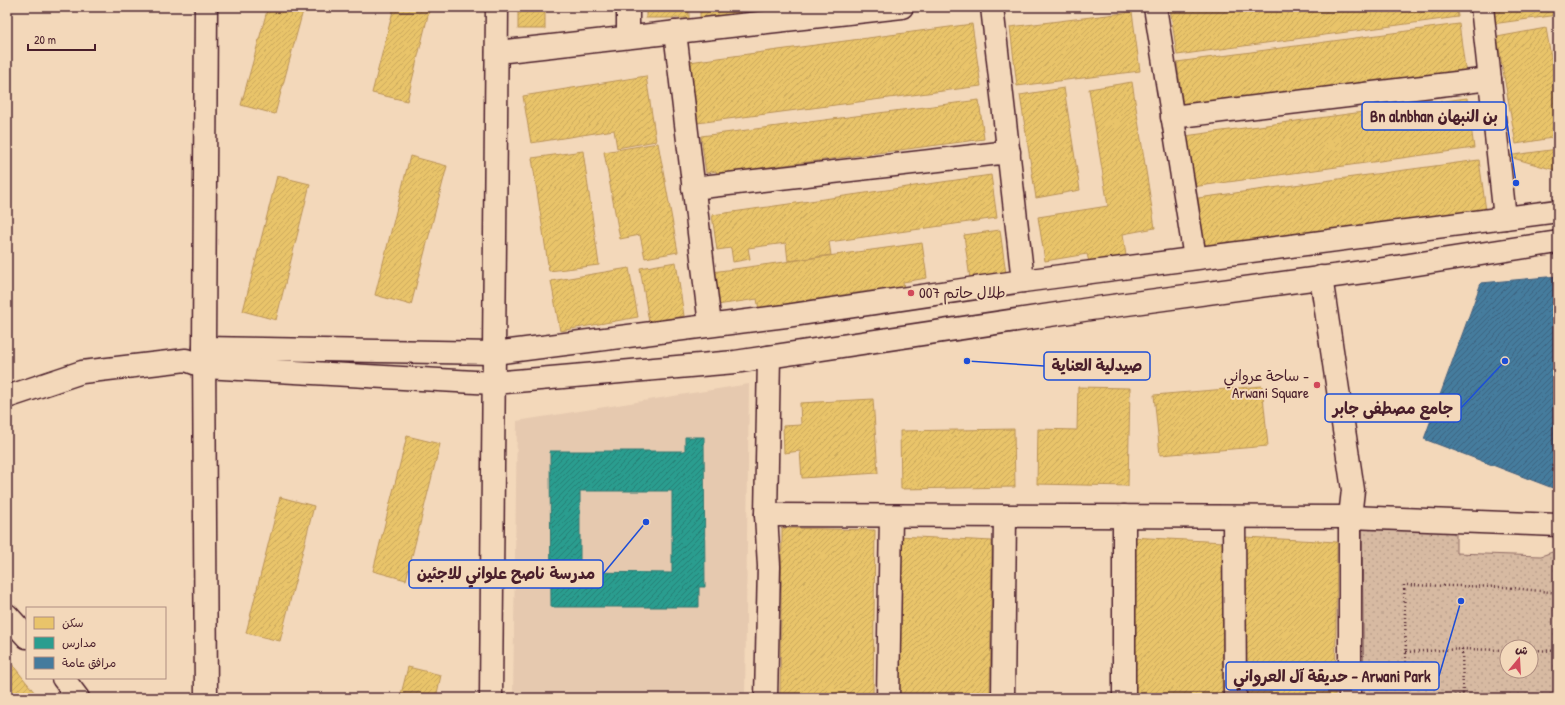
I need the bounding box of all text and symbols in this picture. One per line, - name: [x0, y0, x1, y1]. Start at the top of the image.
- scale bar: [28, 26, 95, 52]
- text: 20 m: [34, 31, 56, 48]
- callout: Bn alnbhan بن النبهان: [1362, 102, 1506, 130]
- text: Bn alnbhan بن النبهان: [1370, 105, 1498, 127]
- place label: طلال حاتم 007: [919, 282, 1006, 305]
- marker: طلال حاتم 007: [906, 288, 916, 298]
- callout: صيدلية العناية: [1044, 352, 1150, 380]
- text: صيدلية العناية: [1052, 354, 1143, 376]
- place label: ساحة عرواني - Arwani Square: [1224, 365, 1309, 403]
- marker: ساحة عرواني - Arwani Square: [1312, 380, 1322, 390]
- callout: جامع مصطفى جابر: [1325, 394, 1461, 422]
- text: جامع مصطفى جابر: [1331, 397, 1453, 420]
- callout: مدرسة ناصح علواني للاجئين: [409, 560, 603, 588]
- text: مدرسة ناصح علواني للاجئين: [417, 562, 595, 588]
- legend: [26, 607, 166, 679]
- text: سكن: [62, 614, 84, 631]
- text: مدارس: [62, 634, 96, 651]
- north arrow: [1499, 639, 1539, 679]
- text: ش: [1514, 641, 1530, 658]
- text: مرافق عامة: [62, 654, 116, 671]
- callout: حديقة آل العرواني - Arwani Park: [1226, 662, 1439, 690]
- text: حديقة آل العرواني - Arwani Park: [1233, 665, 1431, 691]

